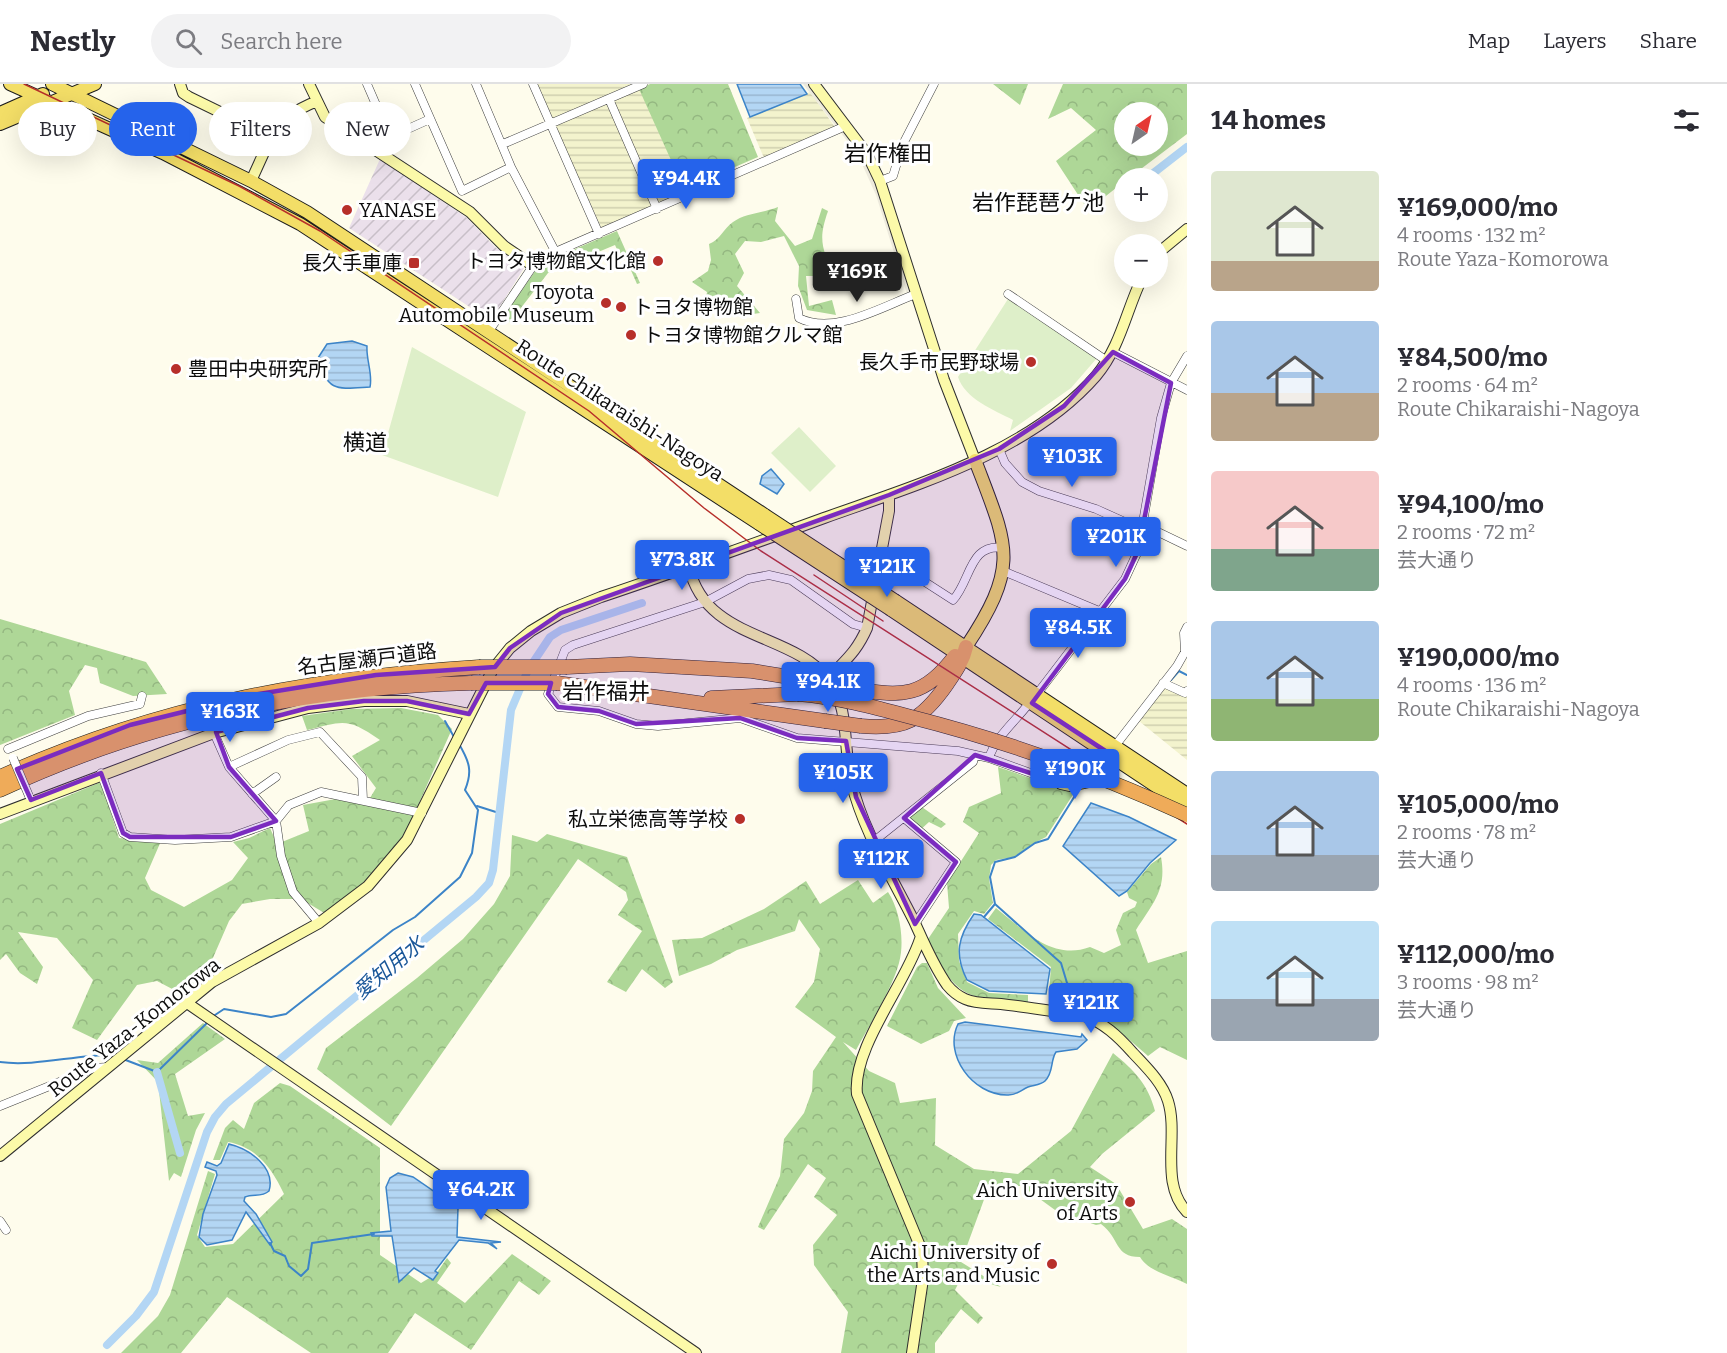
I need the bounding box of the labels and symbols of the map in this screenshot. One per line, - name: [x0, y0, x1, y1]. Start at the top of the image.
- north arrow: [1114, 102, 1168, 156]
- district label: 岩作権田: [844, 140, 932, 167]
- pin: ¥94.4K: [637, 159, 735, 210]
- district label: 岩作琵琶ケ池: [972, 189, 1104, 216]
- place label: YANASE: [359, 198, 437, 222]
- marker: YANASE: [340, 203, 354, 217]
- place label: トヨタ博物館文化館: [466, 249, 646, 273]
- place label: 長久手車庫: [302, 251, 402, 275]
- pin: ¥169K: [815, 252, 899, 303]
- marker: トヨタ博物館文化館: [651, 254, 665, 268]
- marker: 長久手車庫: [407, 256, 421, 270]
- place label: Toyota Automobile Museum: [399, 280, 594, 327]
- place label: トヨタ博物館: [633, 295, 753, 319]
- marker: Toyota Automobile Museum: [599, 296, 613, 310]
- marker: トヨタ博物館: [614, 300, 628, 314]
- place label: トヨタ博物館クルマ館: [643, 323, 842, 347]
- marker: トヨタ博物館クルマ館: [624, 328, 638, 342]
- street label: Route Chikaraishi-Nagoya: [512, 334, 728, 486]
- place label: 長久手市民野球場: [859, 350, 1019, 374]
- marker: 長久手市民野球場: [1024, 355, 1038, 369]
- place label: 豊田中央研究所: [188, 357, 328, 381]
- marker: 豊田中央研究所: [169, 362, 183, 376]
- district label: 横道: [343, 429, 387, 456]
- pin: ¥103K: [1030, 437, 1114, 488]
- pin: ¥201K: [1074, 517, 1158, 568]
- pin: ¥73.8K: [633, 540, 731, 591]
- pin: ¥121K: [845, 547, 929, 598]
- pin: ¥84.5K: [1029, 608, 1127, 659]
- street label: 名古屋瀬戸道路: [296, 639, 438, 679]
- pin: ¥94.1K: [779, 662, 877, 713]
- district label: 岩作福井: [562, 678, 650, 705]
- pin: ¥163K: [188, 692, 272, 743]
- pin: ¥190K: [1033, 749, 1117, 800]
- pin: ¥105K: [801, 753, 885, 804]
- place label: 私立栄徳高等学校: [568, 807, 728, 831]
- marker: 私立栄徳高等学校: [733, 812, 747, 826]
- pin: ¥112K: [839, 839, 923, 890]
- water label: 愛知用水: [348, 930, 431, 1005]
- street label: Route Yaza-Komorowa: [43, 952, 225, 1102]
- pin: ¥121K: [1049, 983, 1133, 1034]
- pin: ¥64.2K: [432, 1170, 530, 1221]
- place label: Aich University of Arts: [976, 1178, 1118, 1225]
- marker: Aich University of Arts: [1123, 1195, 1137, 1209]
- place label: Aichi University of the Arts and Music: [867, 1240, 1042, 1287]
- marker: Aichi University of the Arts and Music: [1045, 1257, 1059, 1271]

